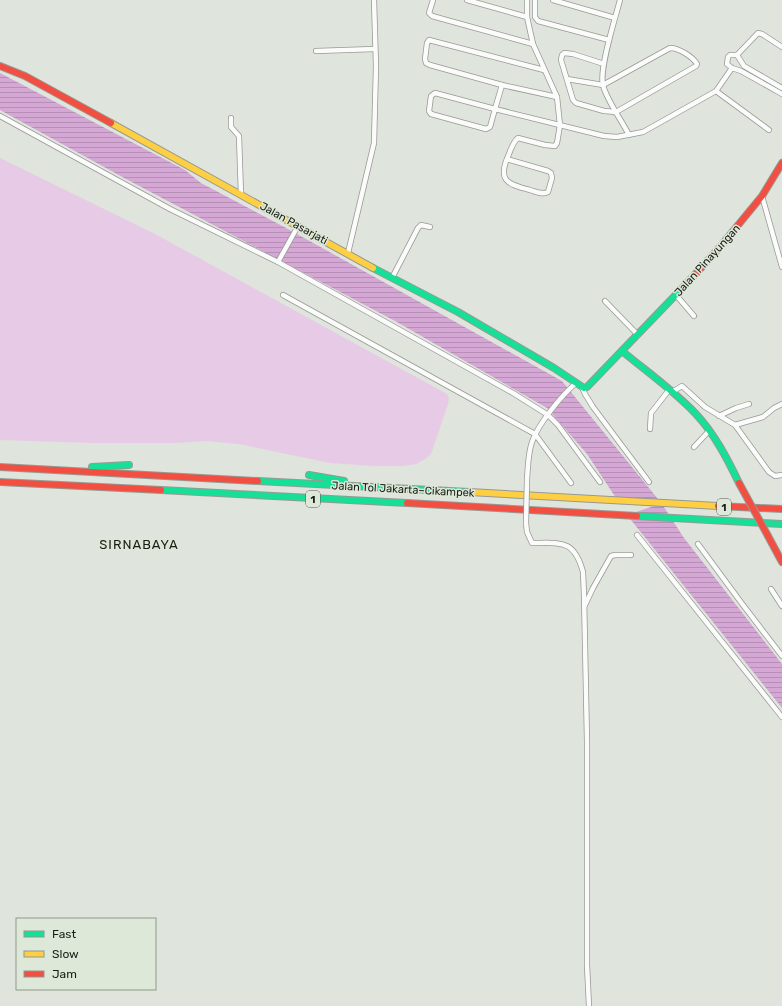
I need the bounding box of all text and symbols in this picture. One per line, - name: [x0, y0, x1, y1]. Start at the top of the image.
- street label: Jalan Pasarjati: [257, 199, 330, 247]
- street label: Jalan Pinayungan: [672, 222, 743, 299]
- street label: Jalan Tol Jakarta–Cikampek: [331, 479, 475, 500]
- road number: 1: [306, 491, 320, 507]
- road number: 1: [717, 499, 731, 515]
- district label: SIRNABAYA: [99, 537, 179, 552]
- legend: [16, 918, 156, 990]
- text: Fast: [52, 927, 76, 941]
- text: Slow: [52, 947, 79, 961]
- text: Jam: [52, 967, 77, 981]

